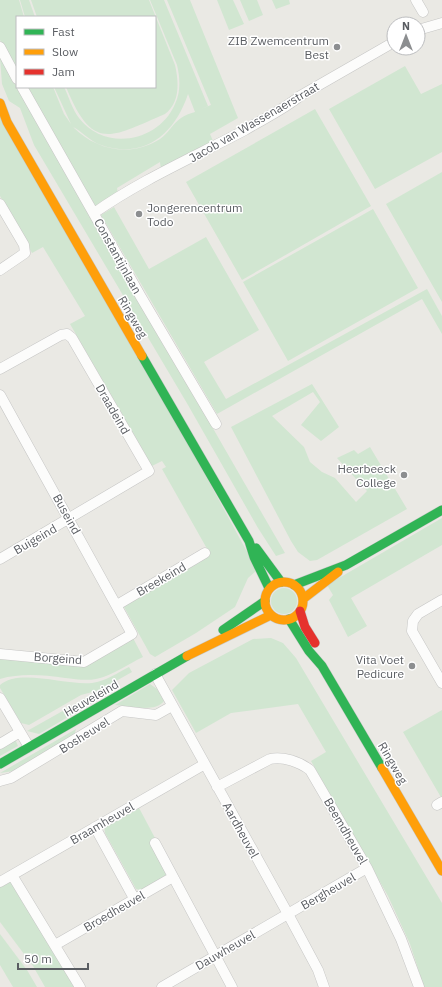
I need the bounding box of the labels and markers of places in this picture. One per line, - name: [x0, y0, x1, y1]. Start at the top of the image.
- place label: ZIB Zwemcentrum Best: [228, 33, 329, 62]
- marker: ZIB Zwemcentrum Best: [332, 42, 342, 52]
- place label: Jongerencentrum Todo: [147, 200, 243, 229]
- marker: Jongerencentrum Todo: [134, 209, 144, 219]
- place label: Heerbeeck College: [337, 461, 397, 490]
- marker: Heerbeeck College: [399, 470, 409, 480]
- place label: Vita Voet Pedicure: [356, 652, 404, 681]
- marker: Vita Voet Pedicure: [407, 661, 417, 671]

